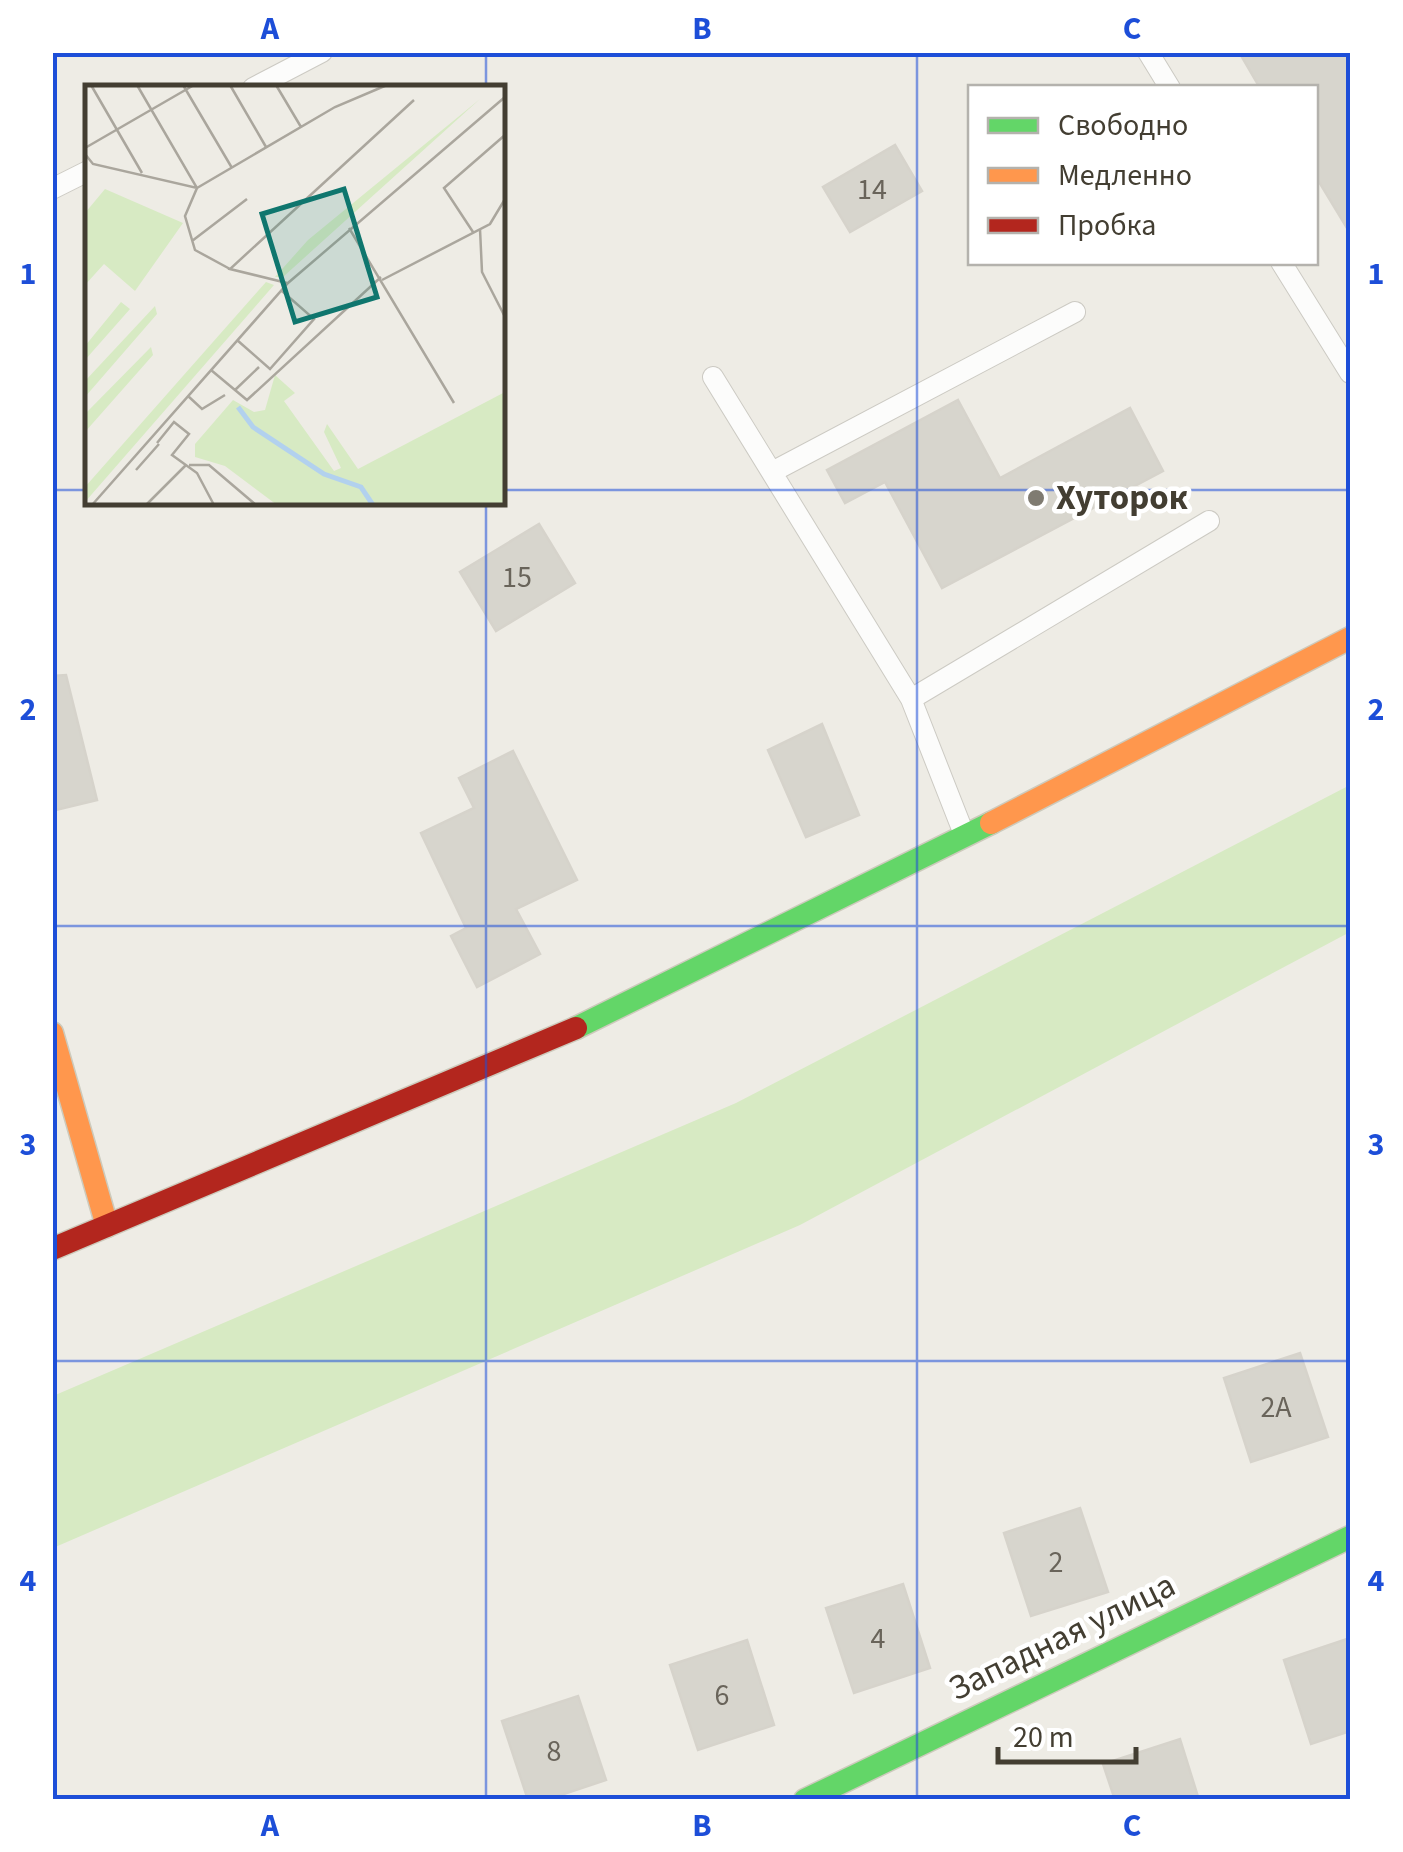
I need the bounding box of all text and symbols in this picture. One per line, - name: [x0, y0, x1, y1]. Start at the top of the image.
- text: A: [260, 6, 280, 52]
- text: B: [692, 6, 712, 52]
- text: C: [1123, 6, 1141, 52]
- inset map: [85, 85, 505, 505]
- legend: [968, 85, 1318, 265]
- text: Свободно: [1058, 104, 1188, 147]
- text: Медленно: [1058, 154, 1192, 197]
- house number: 14: [857, 168, 887, 211]
- text: Пробка: [1058, 204, 1156, 247]
- text: 1: [20, 251, 36, 297]
- text: 1: [1368, 251, 1384, 297]
- place label: Хуторок: [1056, 473, 1188, 523]
- marker: Хуторок: [1025, 487, 1047, 509]
- house number: 15: [502, 556, 532, 599]
- text: 2: [20, 687, 36, 733]
- text: 2: [1368, 687, 1384, 733]
- text: 3: [20, 1122, 36, 1168]
- text: 3: [1368, 1122, 1384, 1168]
- house number: 2А: [1260, 1386, 1292, 1429]
- house number: 2: [1049, 1541, 1063, 1584]
- text: 4: [20, 1558, 37, 1604]
- text: 4: [1368, 1558, 1385, 1604]
- street label: Западная улица: [940, 1560, 1184, 1714]
- house number: 4: [871, 1617, 886, 1660]
- house number: 6: [715, 1674, 729, 1717]
- scale bar: [998, 1702, 1136, 1764]
- text: 20 m: [1013, 1716, 1074, 1759]
- house number: 8: [547, 1730, 561, 1773]
- text: A: [260, 1803, 280, 1849]
- text: B: [692, 1803, 712, 1849]
- text: C: [1123, 1803, 1141, 1849]

